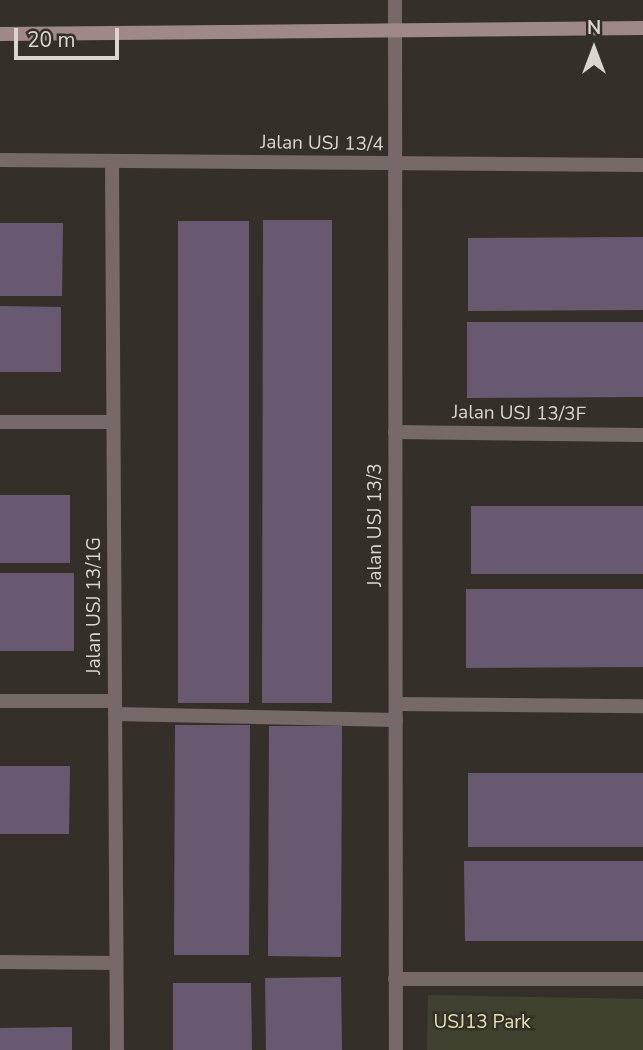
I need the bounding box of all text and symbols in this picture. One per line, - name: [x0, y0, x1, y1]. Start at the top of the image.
- scale bar: [18, 14, 122, 58]
- north arrow: [559, 14, 629, 84]
- text: N: [587, 15, 601, 41]
- text: 20 m: [27, 26, 76, 54]
- street label: Jalan USJ 13/4: [260, 132, 384, 156]
- street label: Jalan USJ 13/3F: [452, 401, 586, 427]
- street label: Jalan USJ 13/3: [365, 463, 387, 587]
- street label: Jalan USJ 13/1G: [84, 537, 106, 675]
- park label: USJ13 Park: [433, 1012, 531, 1034]

